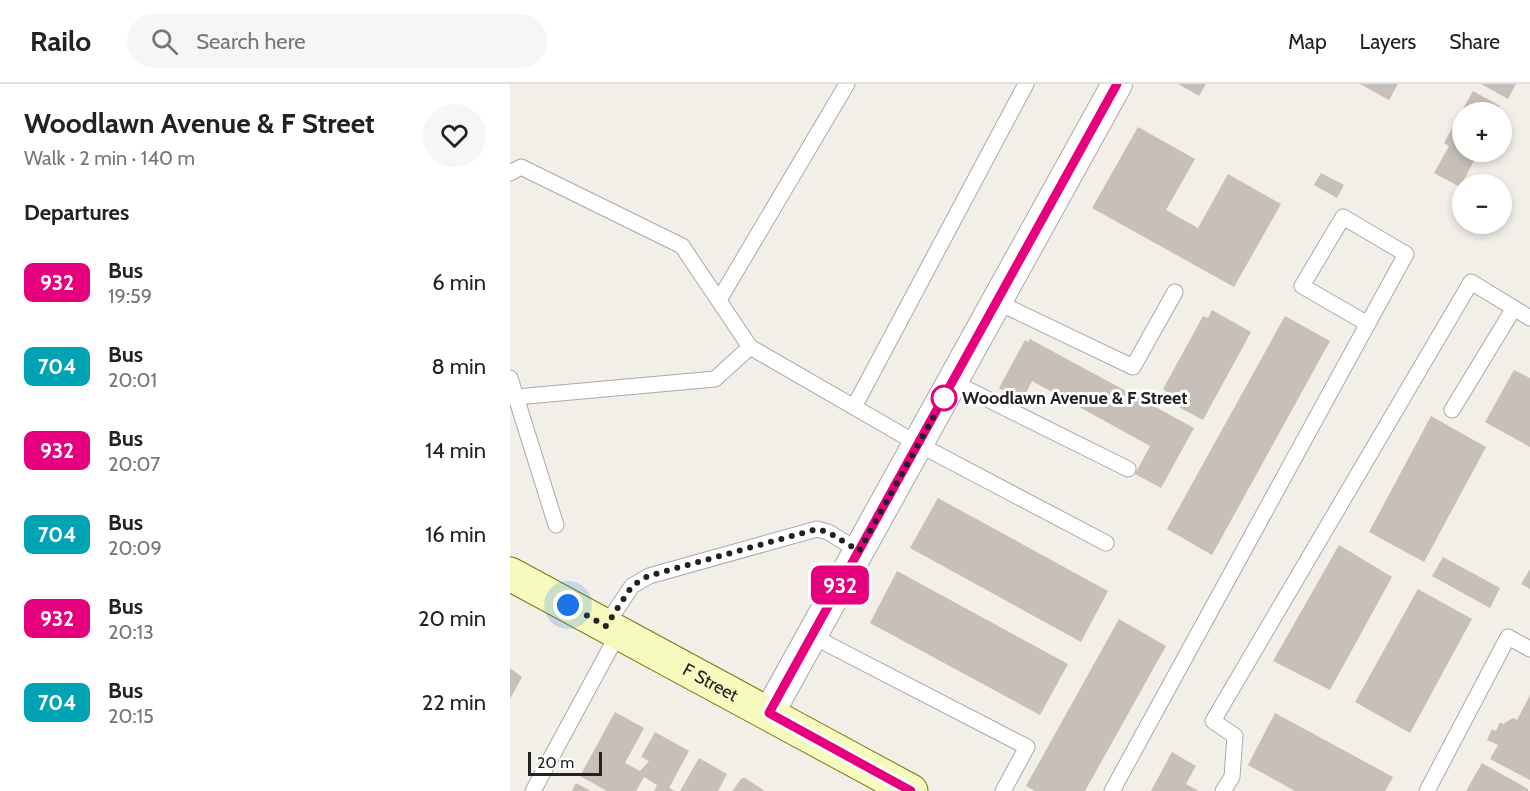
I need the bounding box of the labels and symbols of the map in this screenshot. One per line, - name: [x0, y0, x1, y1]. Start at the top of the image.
- marker: Woodlawn Avenue & F Street: [931, 385, 957, 411]
- place label: Woodlawn Avenue & F Street: [962, 387, 1187, 409]
- line badge: 932: [806, 566, 874, 604]
- your location: [553, 590, 583, 620]
- street label: F Street: [679, 659, 742, 706]
- scale bar: [528, 749, 602, 776]

